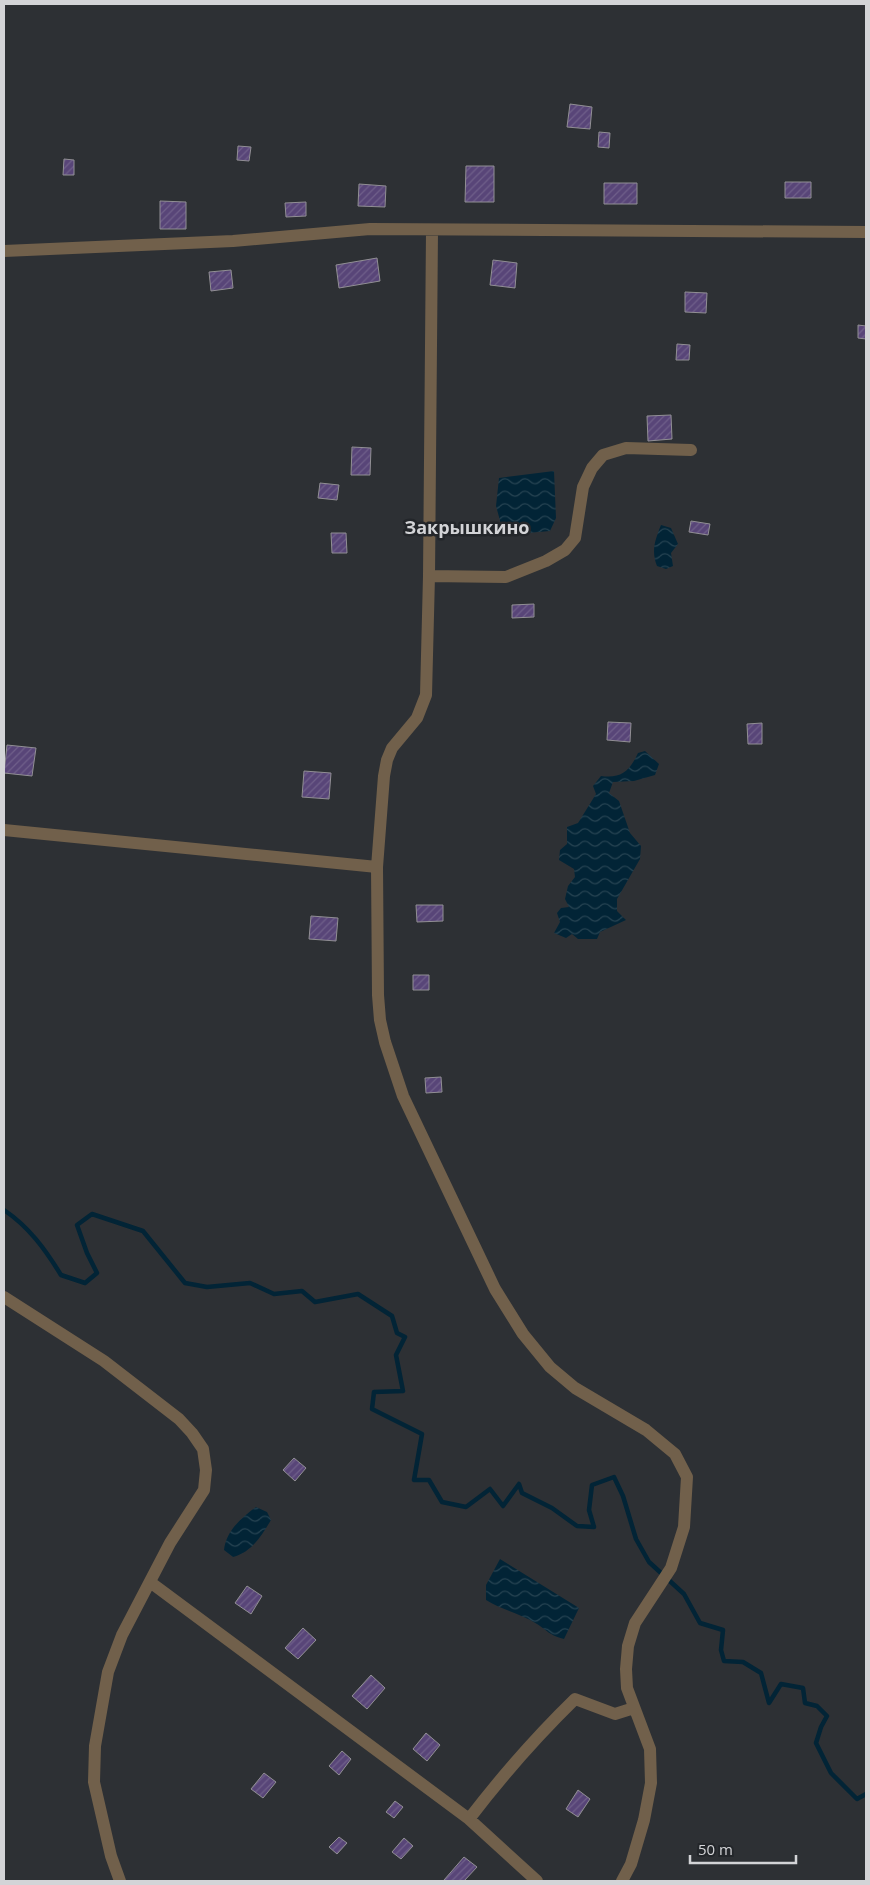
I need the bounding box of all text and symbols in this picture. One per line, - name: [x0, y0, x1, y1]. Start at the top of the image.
- district label: Закрышкино: [405, 515, 530, 539]
- scale bar: [690, 1832, 796, 1864]
- text: 50 m: [698, 1839, 733, 1859]

